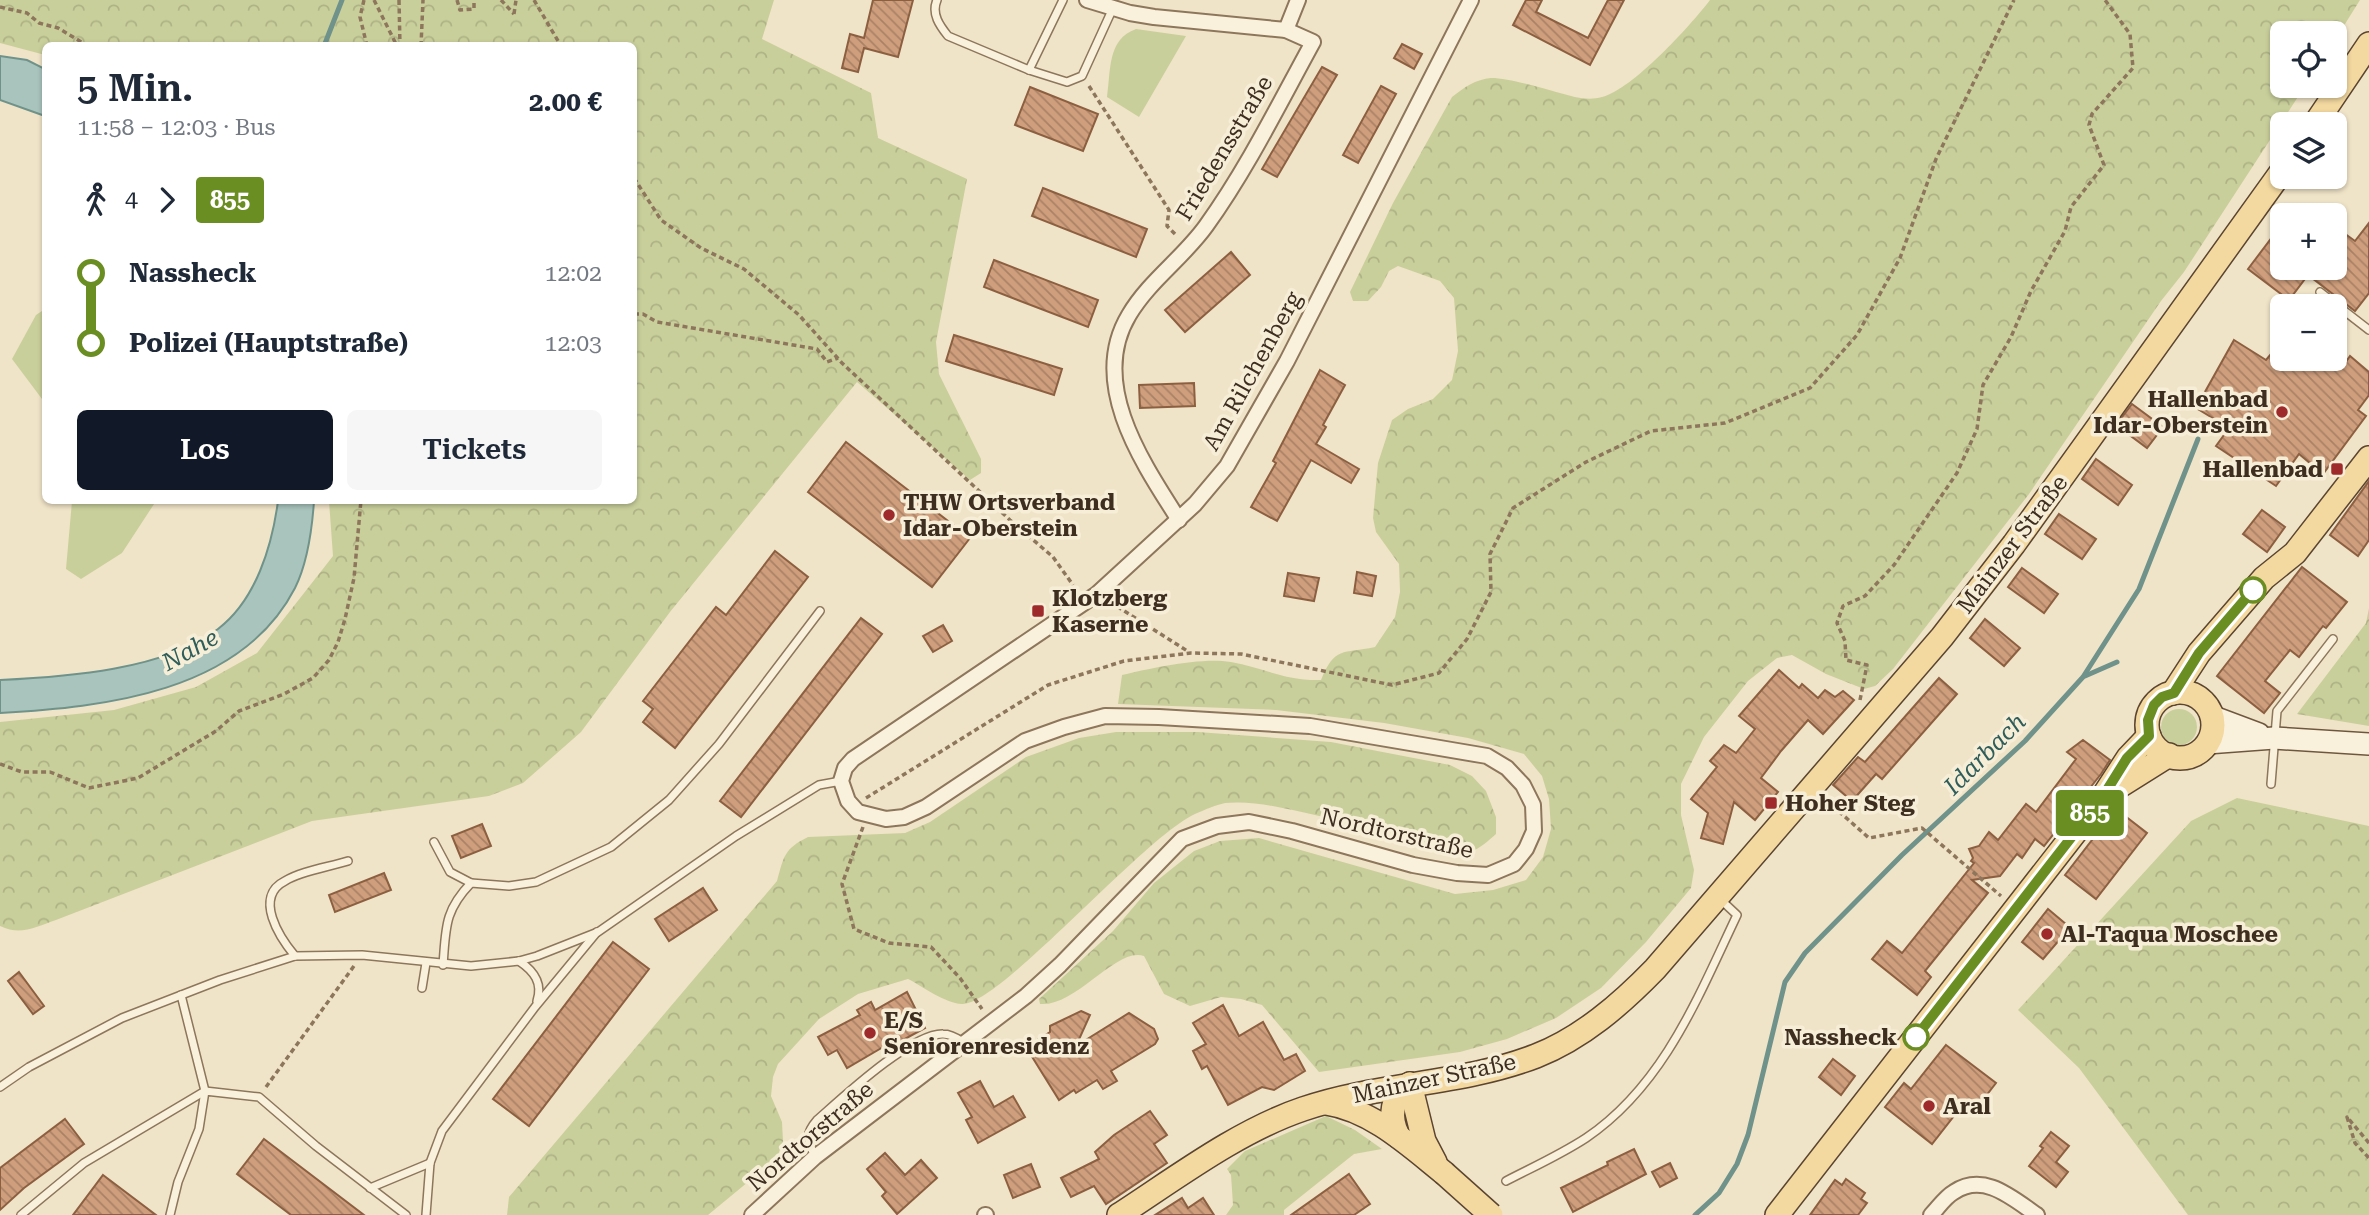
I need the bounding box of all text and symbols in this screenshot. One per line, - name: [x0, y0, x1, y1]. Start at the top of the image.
- map controls: [2270, 21, 2347, 371]
- button: locate: [2270, 21, 2347, 98]
- text: 5 Min.: [77, 66, 193, 110]
- street label: Friedensstraße: [1171, 71, 1278, 226]
- text: 2.00 €: [529, 87, 602, 117]
- button: layers: [2270, 112, 2347, 189]
- text: 11:58 – 12:03 · Bus: [77, 114, 275, 141]
- icon: walk: [77, 181, 115, 219]
- icon: forward: [148, 181, 186, 219]
- text: 4: [125, 186, 138, 213]
- text: 855: [210, 186, 250, 214]
- button: +: [2270, 203, 2347, 280]
- text: Nassheck: [129, 258, 257, 288]
- text: 12:02: [545, 260, 602, 287]
- street label: Am Rilchenberg: [1198, 287, 1307, 456]
- button: −: [2270, 294, 2347, 371]
- text: Polizei (Hauptstraße): [129, 328, 408, 358]
- text: 12:03: [545, 330, 602, 357]
- place label: Hallenbad Idar-Oberstein: [2093, 386, 2269, 439]
- marker: Hallenbad Idar-Oberstein: [2274, 404, 2290, 420]
- button: Los: [77, 410, 333, 490]
- button: Tickets: [347, 410, 602, 490]
- place label: Hallenbad: [2203, 456, 2323, 483]
- marker: Hallenbad: [2329, 461, 2345, 477]
- street label: Mainzer Straße: [1952, 470, 2073, 619]
- place label: THW Ortsverband Idar-Oberstein: [903, 489, 1115, 542]
- marker: THW Ortsverband Idar-Oberstein: [881, 507, 897, 523]
- unlabelled marker: [2240, 577, 2266, 603]
- place label: Klotzberg Kaserne: [1052, 585, 1168, 638]
- marker: Klotzberg Kaserne: [1030, 603, 1046, 619]
- water label: Nahe: [156, 623, 223, 677]
- water label: Idarbach: [1938, 708, 2031, 801]
- place label: Hoher Steg: [1785, 790, 1916, 817]
- line badge: 855: [2050, 790, 2130, 836]
- marker: Hoher Steg: [1763, 795, 1779, 811]
- text: 855: [2070, 799, 2110, 827]
- street label: Nordtorstraße: [1318, 803, 1476, 864]
- place label: Al-Taqua Moschee: [2061, 921, 2278, 948]
- marker: Al-Taqua Moschee: [2039, 926, 2055, 942]
- place label: E/S Seniorenresidenz: [884, 1007, 1089, 1060]
- place label: Nassheck: [1784, 1024, 1897, 1051]
- marker: Nassheck: [1903, 1024, 1929, 1050]
- marker: E/S Seniorenresidenz: [862, 1025, 878, 1041]
- street label: Mainzer Straße: [1350, 1048, 1518, 1109]
- street label: Nordtorstraße: [742, 1076, 879, 1197]
- place label: Aral: [1943, 1093, 1991, 1120]
- marker: Aral: [1921, 1098, 1937, 1114]

